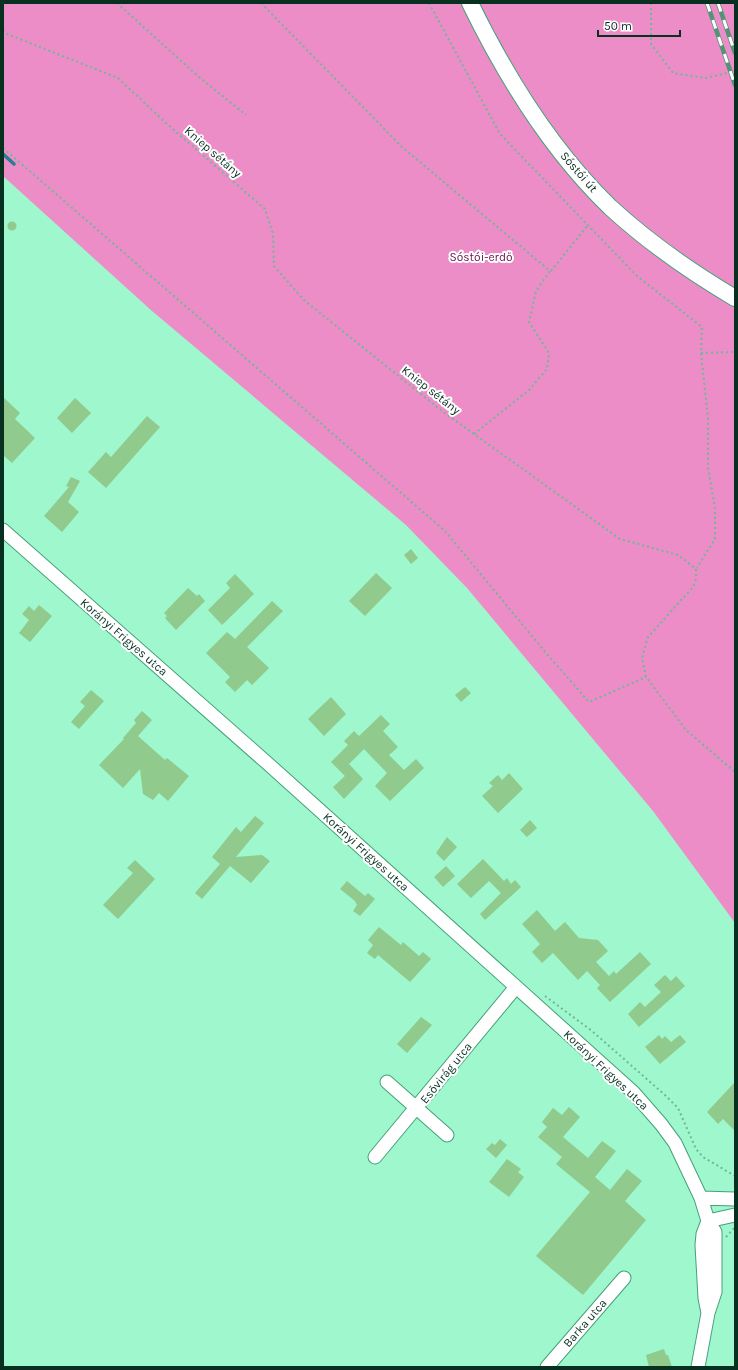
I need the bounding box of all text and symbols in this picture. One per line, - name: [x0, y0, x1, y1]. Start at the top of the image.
- scale bar: [598, 12, 680, 38]
- text: 50 m: [604, 19, 632, 33]
- street label: Kniep sétány: [182, 124, 245, 181]
- street label: Sóstói út: [558, 149, 601, 196]
- park label: Sóstói-erdő: [449, 250, 513, 264]
- street label: Kniep sétány: [399, 363, 463, 417]
- street label: Korányi Frigyes utca: [78, 595, 170, 679]
- street label: Korányi Frigyes utca: [320, 810, 412, 894]
- street label: Korányi Frigyes utca: [561, 1027, 651, 1113]
- street label: Esővirág utca: [417, 1040, 475, 1106]
- street label: Barka utca: [560, 1296, 610, 1350]

